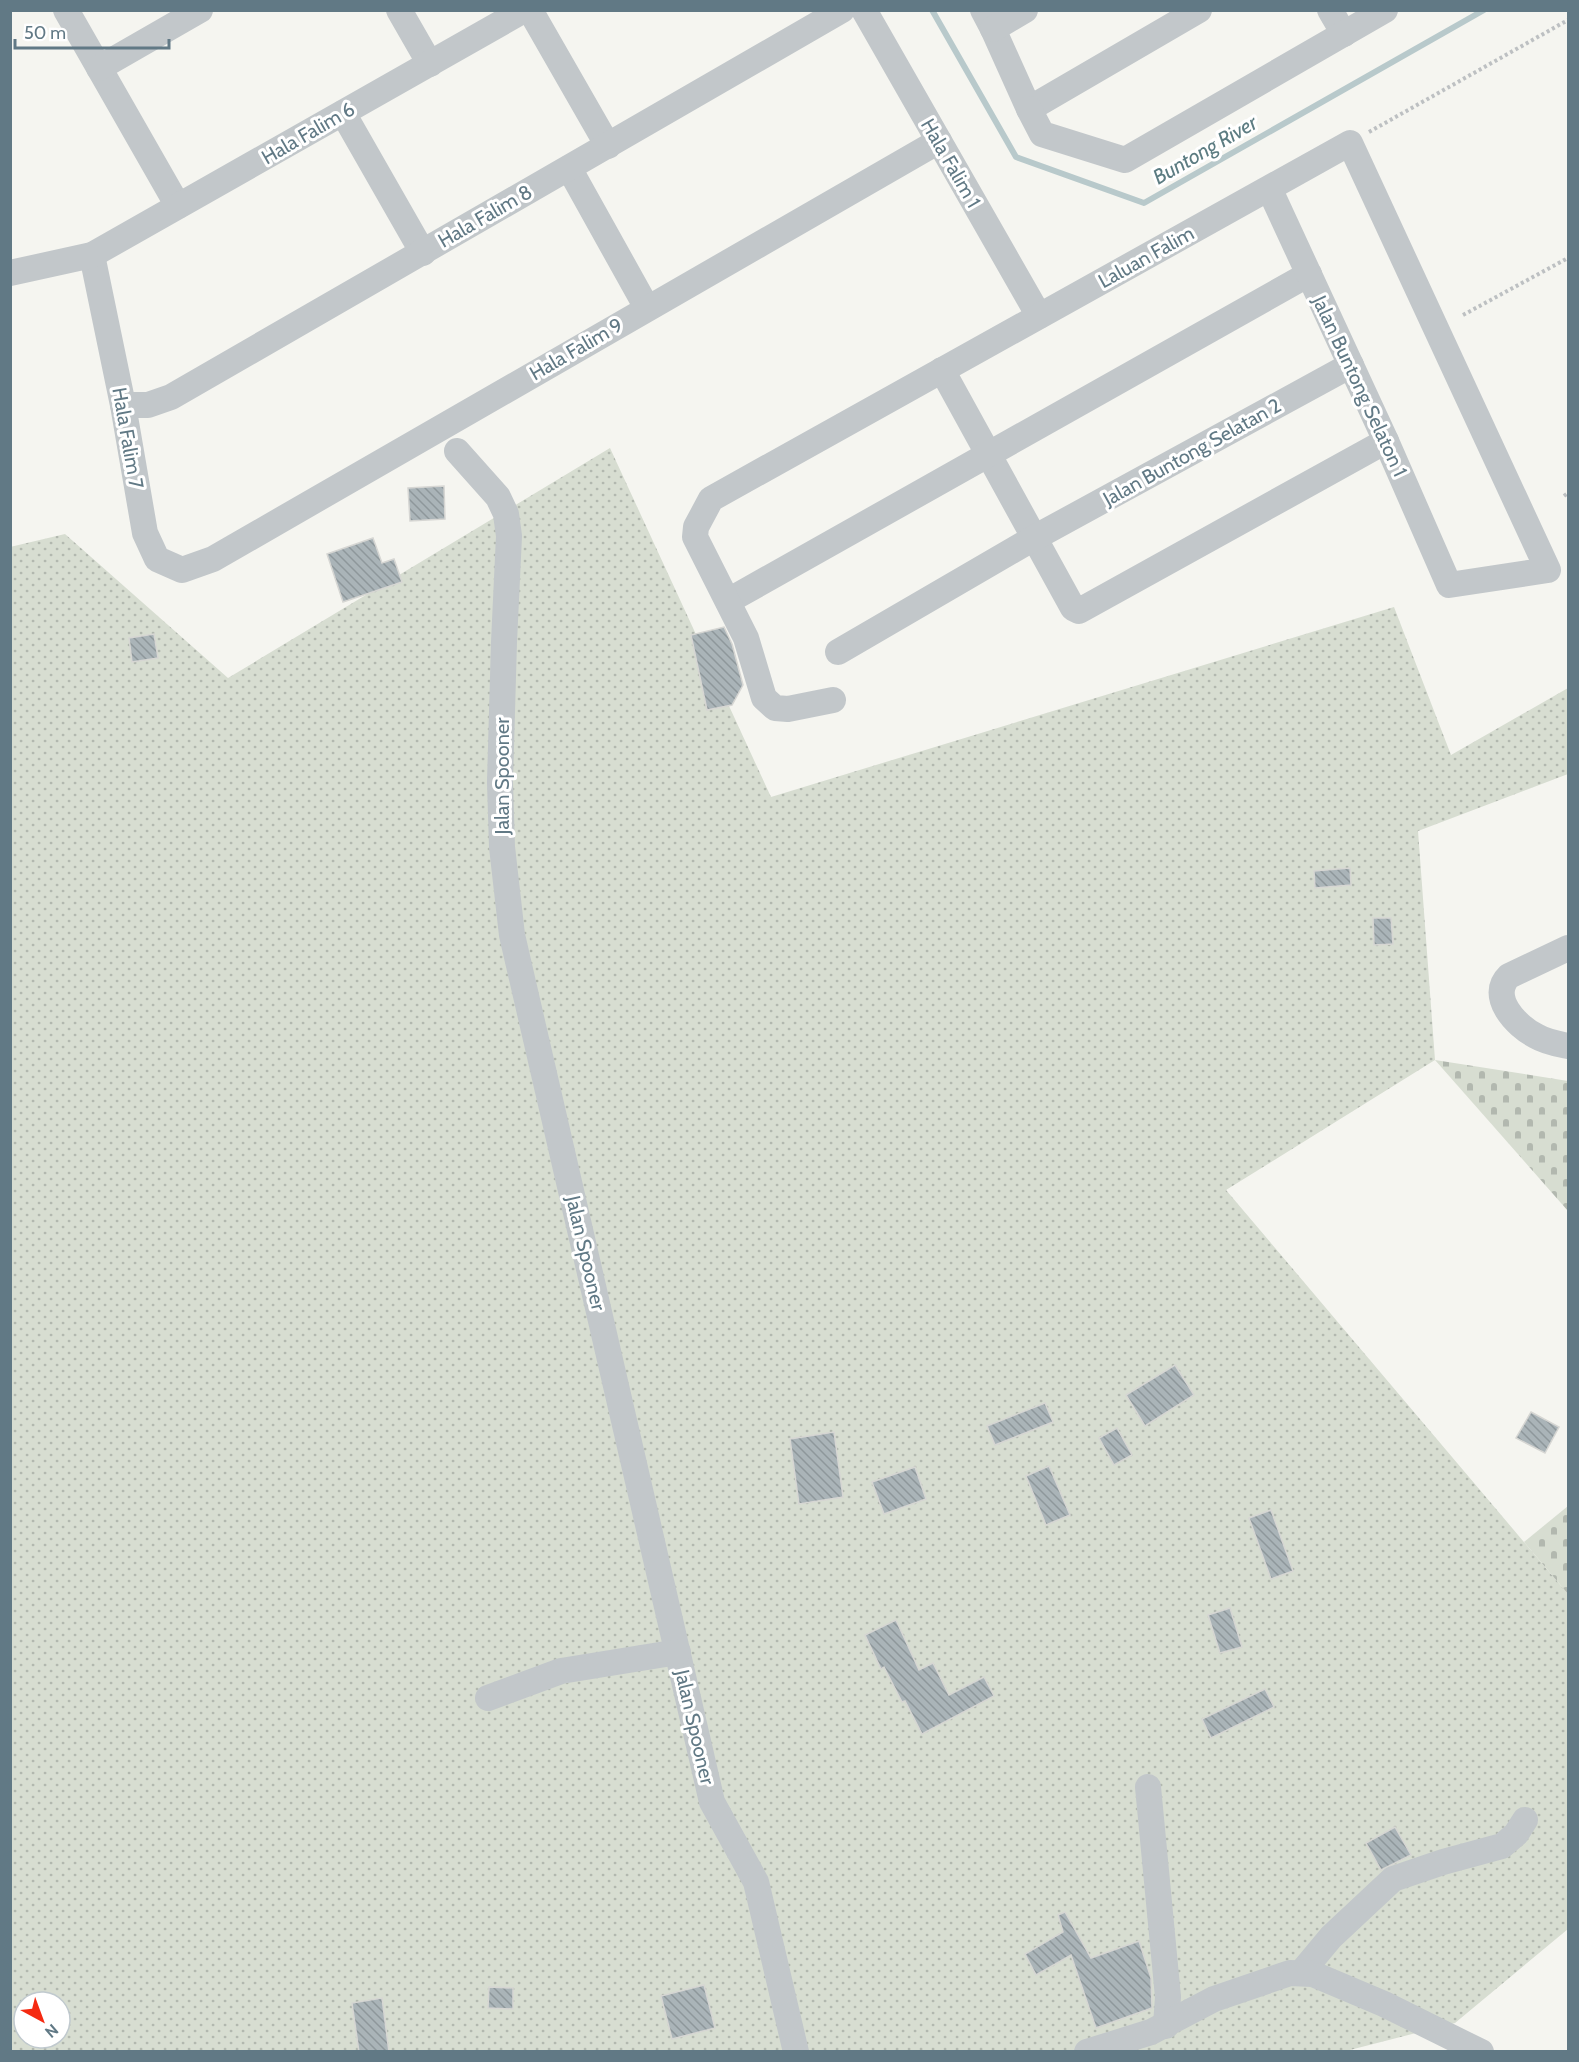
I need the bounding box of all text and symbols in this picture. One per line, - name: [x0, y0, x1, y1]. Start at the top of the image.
- scale bar: [15, 12, 170, 50]
- text: 50 m: [24, 22, 66, 44]
- street label: Hala Falim 6: [257, 97, 359, 169]
- water label: Buntong River: [1148, 109, 1263, 189]
- street label: Hala Falim 1: [916, 114, 986, 212]
- street label: Hala Falim 8: [434, 180, 536, 252]
- street label: Laluan Falim: [1094, 221, 1198, 293]
- street label: Jalan Buntong Selaton 1: [1307, 291, 1413, 480]
- street label: Hala Falim 9: [525, 313, 627, 385]
- street label: Hala Falim 7: [107, 386, 149, 490]
- street label: Jalan Buntong Selatan 2: [1098, 393, 1285, 511]
- street label: Jalan Spooner: [490, 717, 514, 835]
- street label: Jalan Spooner: [561, 1192, 611, 1313]
- street label: Jalan Spooner: [670, 1666, 720, 1787]
- north arrow: [12, 1990, 72, 2050]
- text: N: [41, 2020, 62, 2042]

